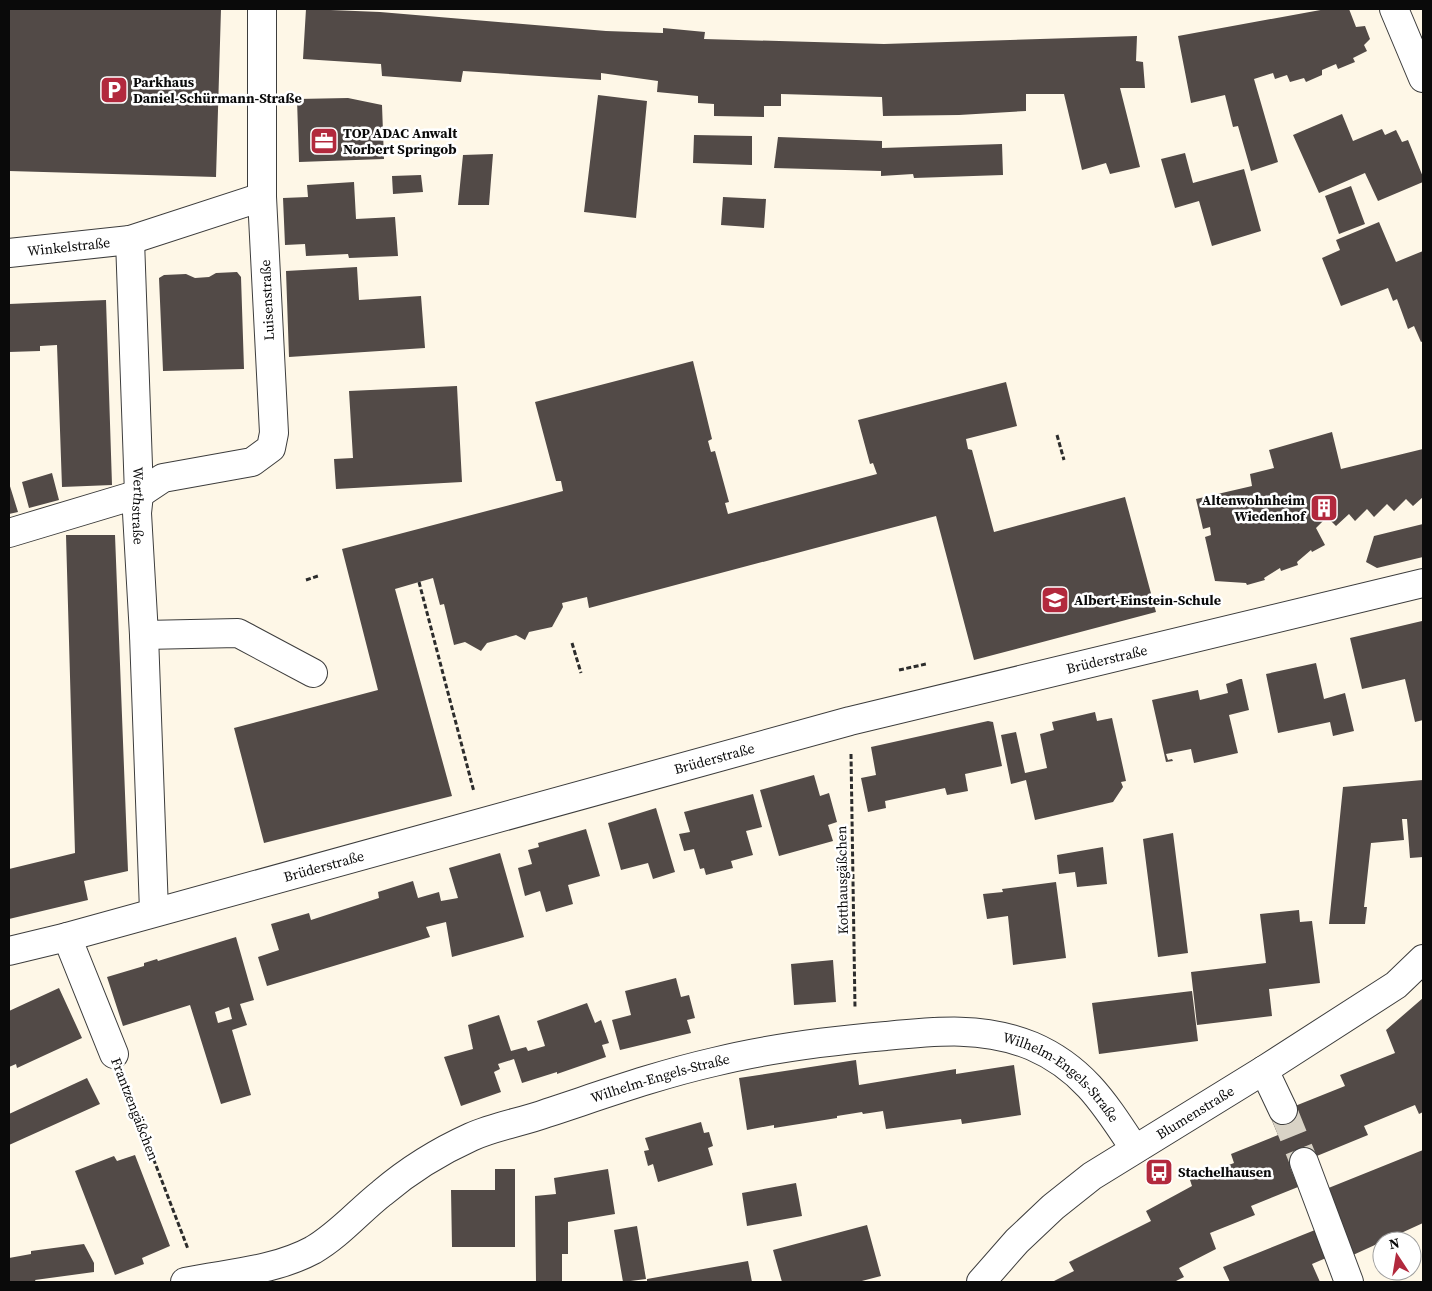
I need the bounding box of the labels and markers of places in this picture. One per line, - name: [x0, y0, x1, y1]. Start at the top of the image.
- place label: Parkhaus Daniel-Schürmann-Straße: [133, 72, 302, 108]
- parking icon: Parkhaus Daniel-Schürmann-Straße: [99, 75, 129, 105]
- place label: TOP ADAC Anwalt Norbert Springob: [343, 123, 458, 159]
- office icon: TOP ADAC Anwalt Norbert Springob: [309, 126, 339, 156]
- place label: Altenwohnheim Wiedenhof: [1202, 490, 1307, 526]
- building icon: Altenwohnheim Wiedenhof: [1309, 493, 1339, 523]
- school or university icon: Albert-Einstein-Schule: [1040, 585, 1070, 615]
- place label: Albert-Einstein-Schule: [1074, 590, 1221, 610]
- bus stop icon: Stachelhausen: [1144, 1157, 1174, 1187]
- place label: Stachelhausen: [1178, 1162, 1272, 1182]

